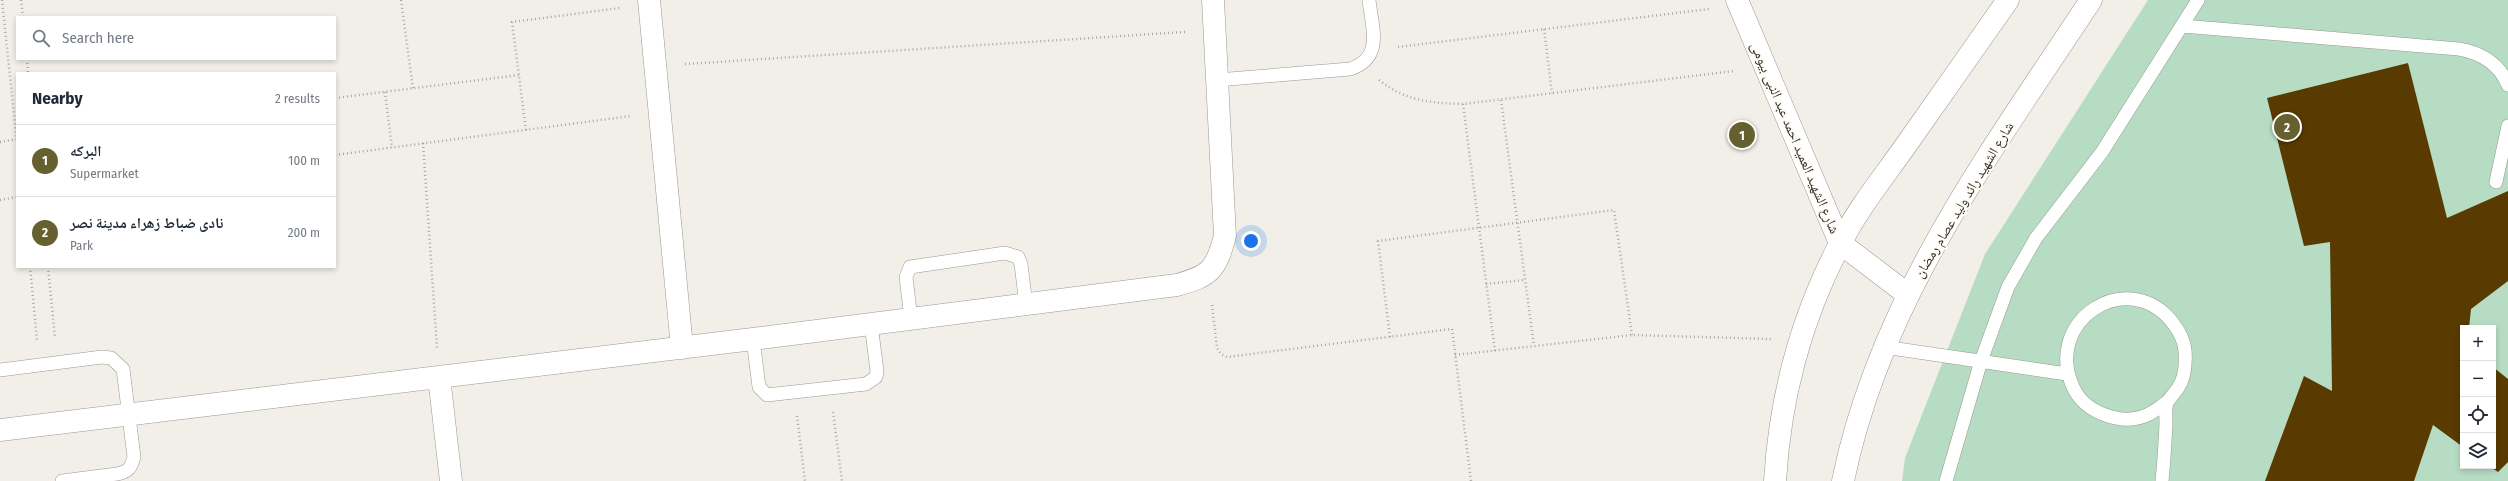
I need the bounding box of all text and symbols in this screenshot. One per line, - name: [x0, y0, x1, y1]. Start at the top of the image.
- search box: [16, 16, 336, 60]
- icon: search: [30, 27, 52, 49]
- text: Search here: [62, 29, 134, 47]
- street label: شارع الشهيد العميد احمد عبد النبى بيومى: [1746, 40, 1843, 237]
- text: Nearby: [32, 88, 83, 109]
- text: 2 results: [275, 91, 320, 106]
- pin: 2: [2274, 112, 2300, 142]
- street label: شارع الشهيد رائد وليد عصام رمضان: [1911, 119, 2018, 282]
- pin: 1: [1729, 120, 1755, 150]
- text: البركه: [70, 142, 101, 160]
- text: 1: [42, 153, 48, 168]
- text: 100 m: [288, 153, 320, 168]
- text: Supermarket: [70, 166, 139, 181]
- text: نادى ضباط زهراء مدينة نصر: [70, 214, 223, 232]
- text: 2: [42, 225, 48, 240]
- text: 200 m: [288, 225, 320, 240]
- your location: [1241, 231, 1261, 251]
- text: Park: [70, 238, 93, 253]
- map controls: [2460, 325, 2496, 469]
- button: +: [2460, 325, 2496, 361]
- button: −: [2460, 361, 2496, 397]
- button: locate: [2460, 397, 2496, 433]
- button: layers: [2460, 433, 2496, 469]

